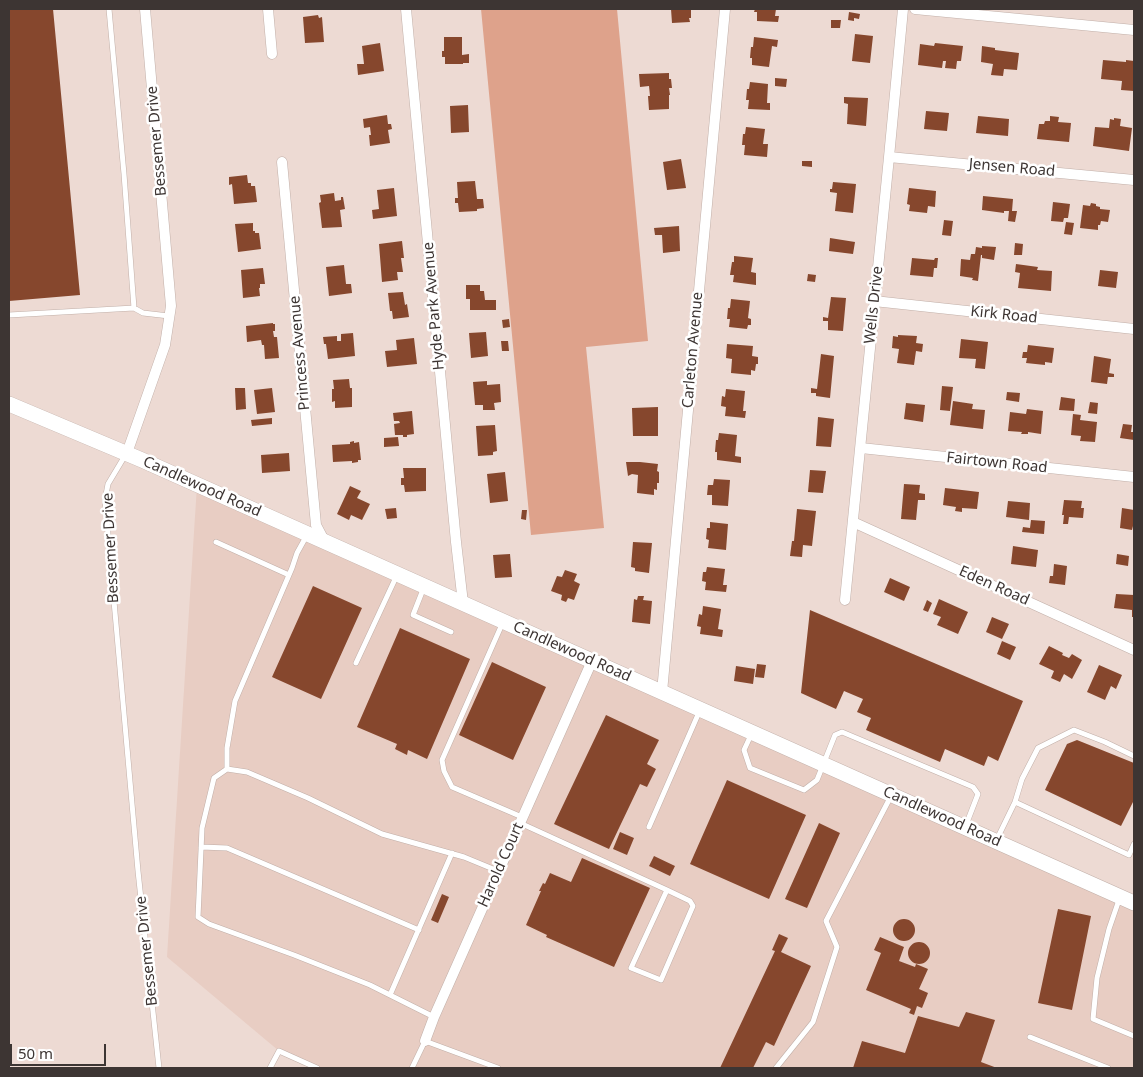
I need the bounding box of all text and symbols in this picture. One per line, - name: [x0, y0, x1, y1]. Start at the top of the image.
- street label: Bessemer Drive: [143, 85, 171, 197]
- street label: Jensen Road: [968, 155, 1056, 181]
- street label: Hyde Park Avenue: [419, 241, 449, 371]
- street label: Wells Drive: [861, 265, 887, 345]
- street label: Carleton Avenue: [679, 291, 707, 409]
- street label: Princess Avenue: [286, 295, 314, 411]
- street label: Kirk Road: [970, 303, 1038, 327]
- street label: Fairtown Road: [946, 449, 1048, 477]
- street label: Candlewood Road: [140, 453, 264, 521]
- street label: Bessemer Drive: [99, 492, 123, 604]
- street label: Eden Road: [956, 562, 1032, 610]
- street label: Candlewood Road: [510, 618, 634, 686]
- street label: Candlewood Road: [880, 783, 1004, 851]
- street label: Harold Court: [474, 820, 528, 910]
- street label: Bessemer Drive: [132, 895, 162, 1007]
- scale bar: [12, 1034, 109, 1066]
- text: 50 m: [18, 1043, 53, 1063]

